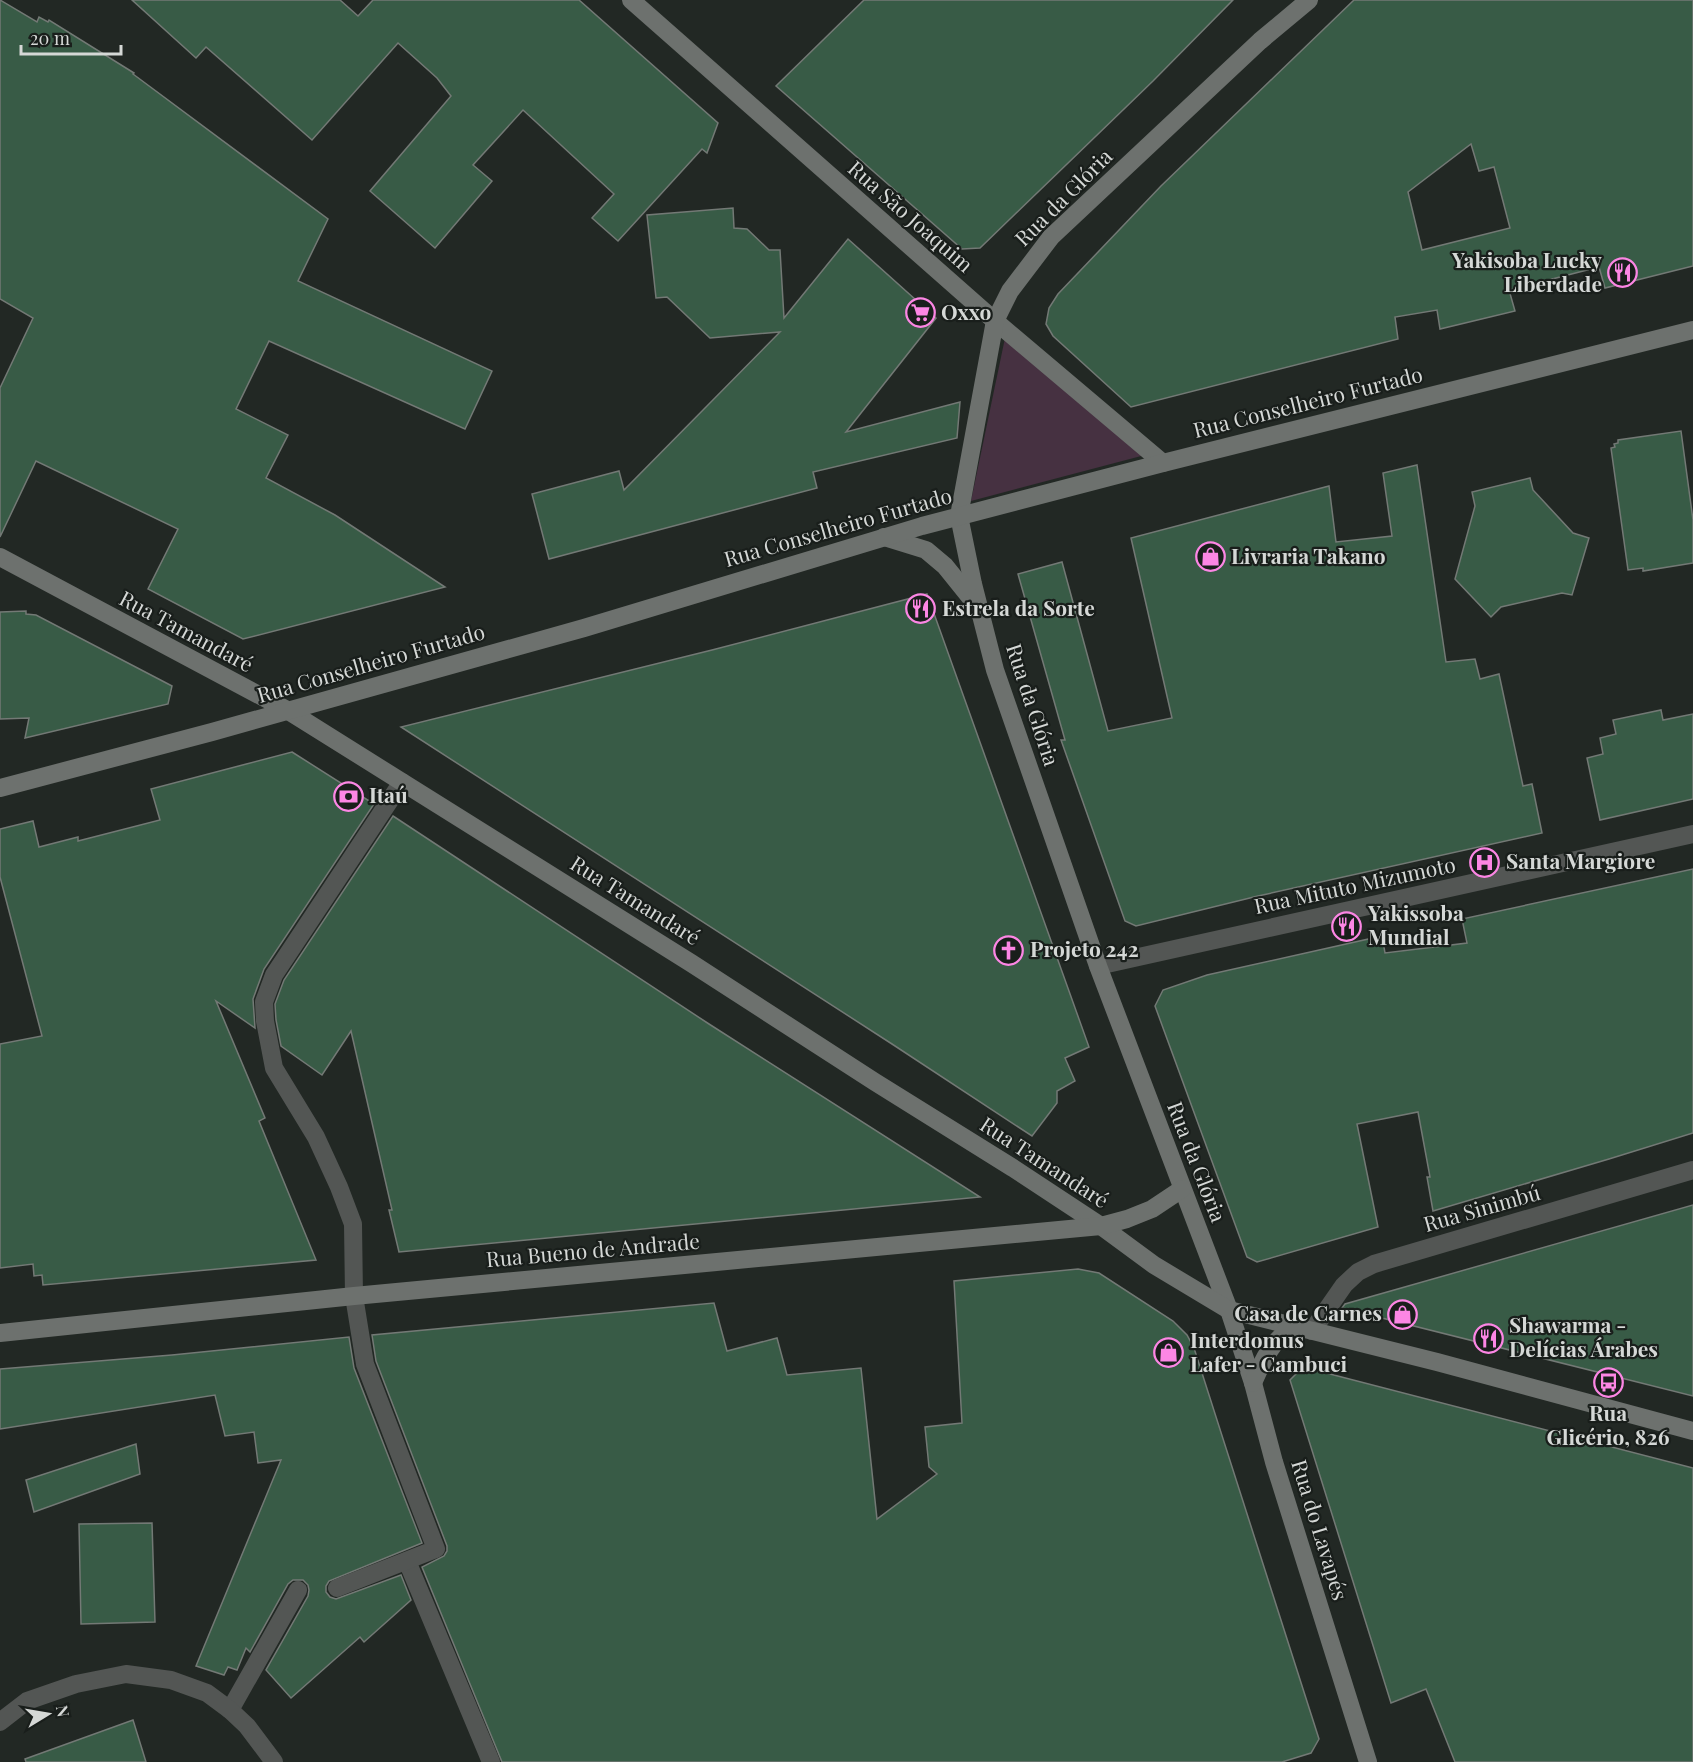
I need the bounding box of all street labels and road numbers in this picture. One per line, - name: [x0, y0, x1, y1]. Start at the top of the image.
- street label: Rua da Glória: [1008, 141, 1118, 251]
- street label: Rua São Joaquim: [843, 153, 980, 278]
- street label: Rua Conselheiro Furtado: [1190, 359, 1425, 443]
- street label: Rua Conselheiro Furtado: [720, 480, 955, 572]
- street label: Rua Tamandaré: [115, 583, 259, 677]
- street label: Rua Conselheiro Furtado: [253, 616, 488, 708]
- street label: Rua da Glória: [1001, 640, 1067, 770]
- street label: Rua Tamandaré: [566, 848, 706, 950]
- street label: Rua Mituto Mizumoto: [1251, 849, 1458, 919]
- street label: Rua da Glória: [1162, 1097, 1234, 1226]
- street label: Rua Tamandaré: [975, 1109, 1115, 1213]
- street label: Rua Sinimbú: [1420, 1177, 1543, 1237]
- street label: Rua Bueno de Andrade: [485, 1226, 701, 1272]
- street label: Rua do Lavapés: [1286, 1456, 1356, 1603]

